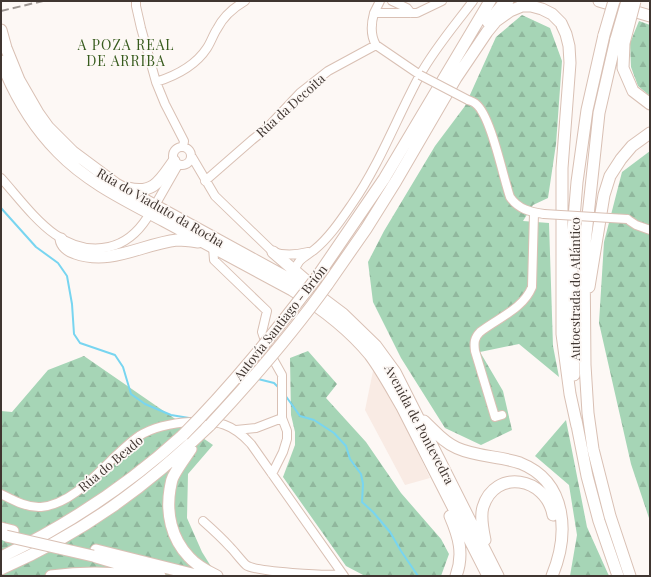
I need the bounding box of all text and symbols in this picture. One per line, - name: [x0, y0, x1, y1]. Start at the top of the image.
- district label: A POZA REAL DE ARRIBA: [77, 35, 174, 70]
- street label: Rúa da Decoita: [252, 69, 328, 140]
- street label: Rúa do Viaduto da Rocha: [94, 164, 228, 251]
- street label: Autoestrada do Atlántico: [566, 217, 583, 362]
- street label: Autovía Santiago - Brión: [229, 261, 331, 384]
- street label: Avenida de Pontevedra: [381, 360, 459, 487]
- street label: Rúa do Beado: [74, 431, 146, 495]

